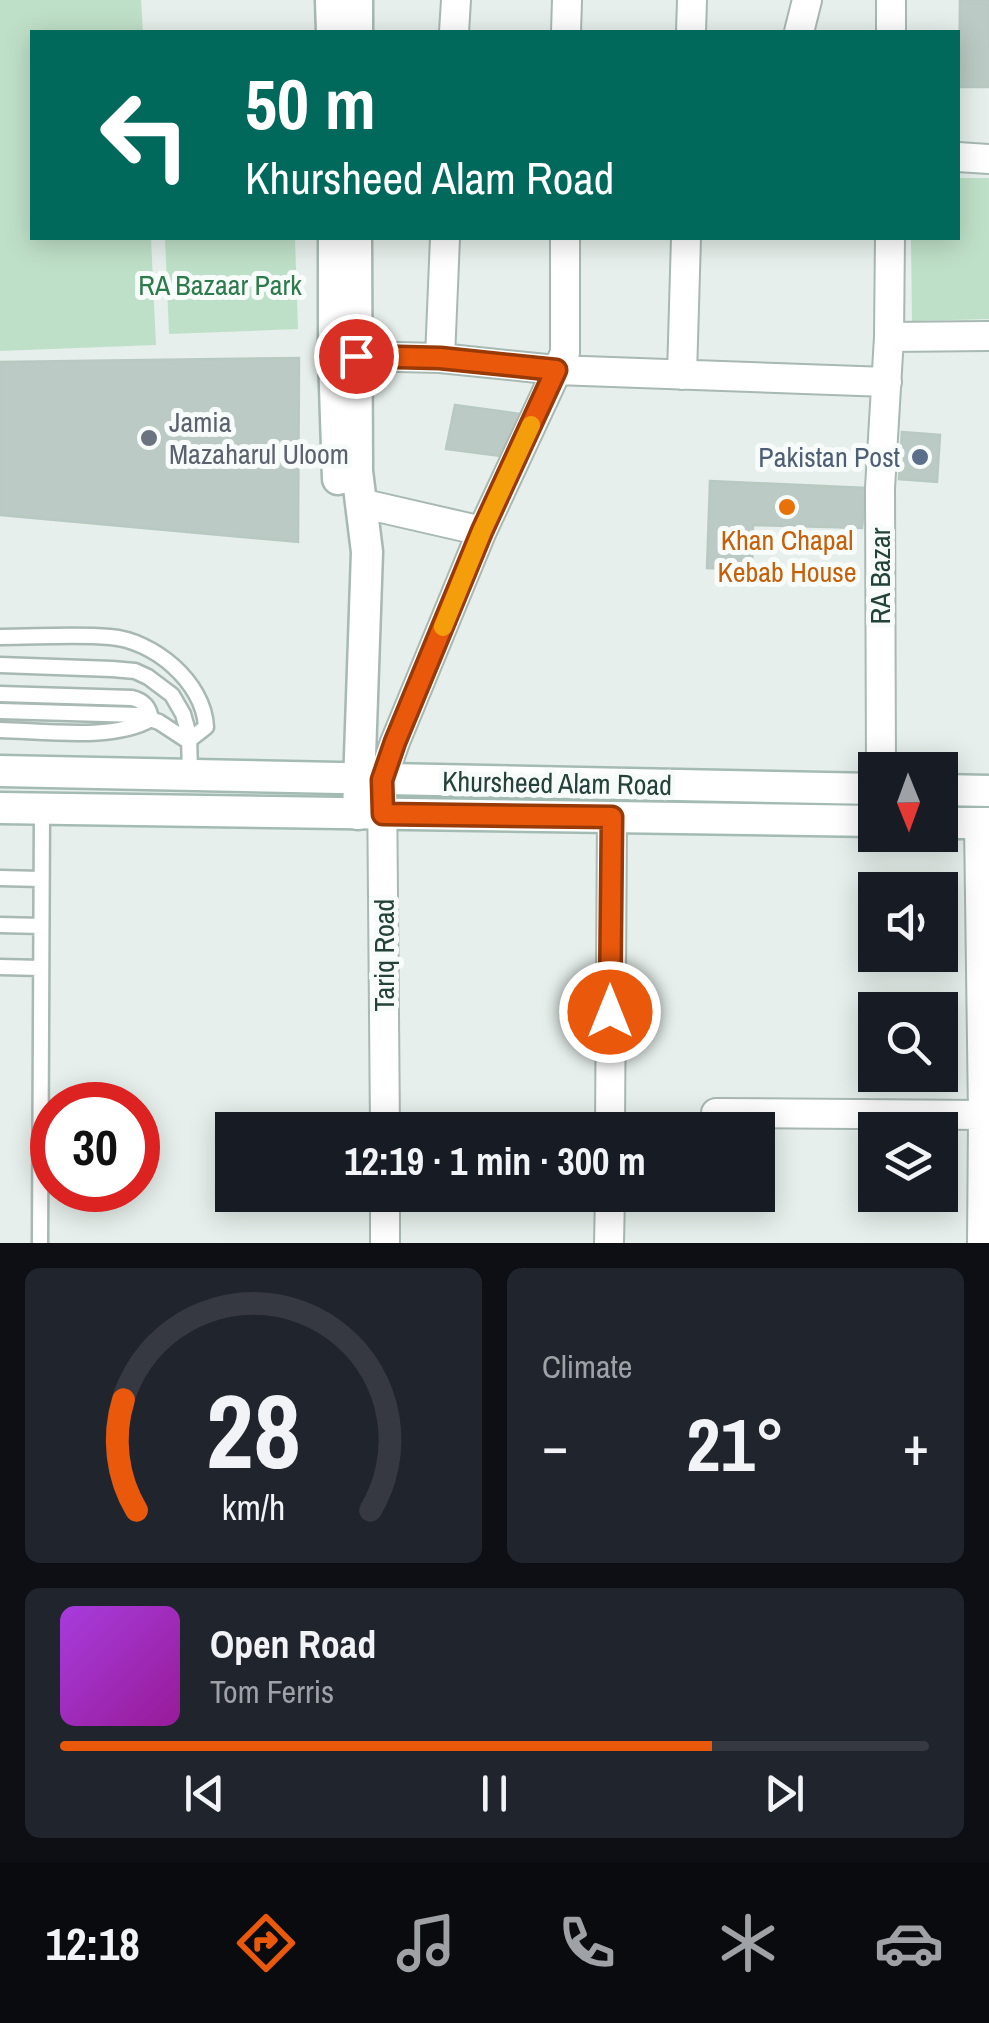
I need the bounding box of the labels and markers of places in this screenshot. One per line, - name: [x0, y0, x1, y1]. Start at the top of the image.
- pin: [314, 314, 399, 399]
- place label: Jamia Mazaharul Uloom: [169, 403, 349, 473]
- marker: Jamia Mazaharul Uloom: [138, 427, 160, 449]
- place label: Pakistan Post: [758, 438, 900, 476]
- marker: Pakistan Post: [909, 446, 931, 468]
- marker: Khan Chapal Kebab House: [776, 496, 798, 518]
- place label: Khan Chapal Kebab House: [717, 521, 857, 591]

